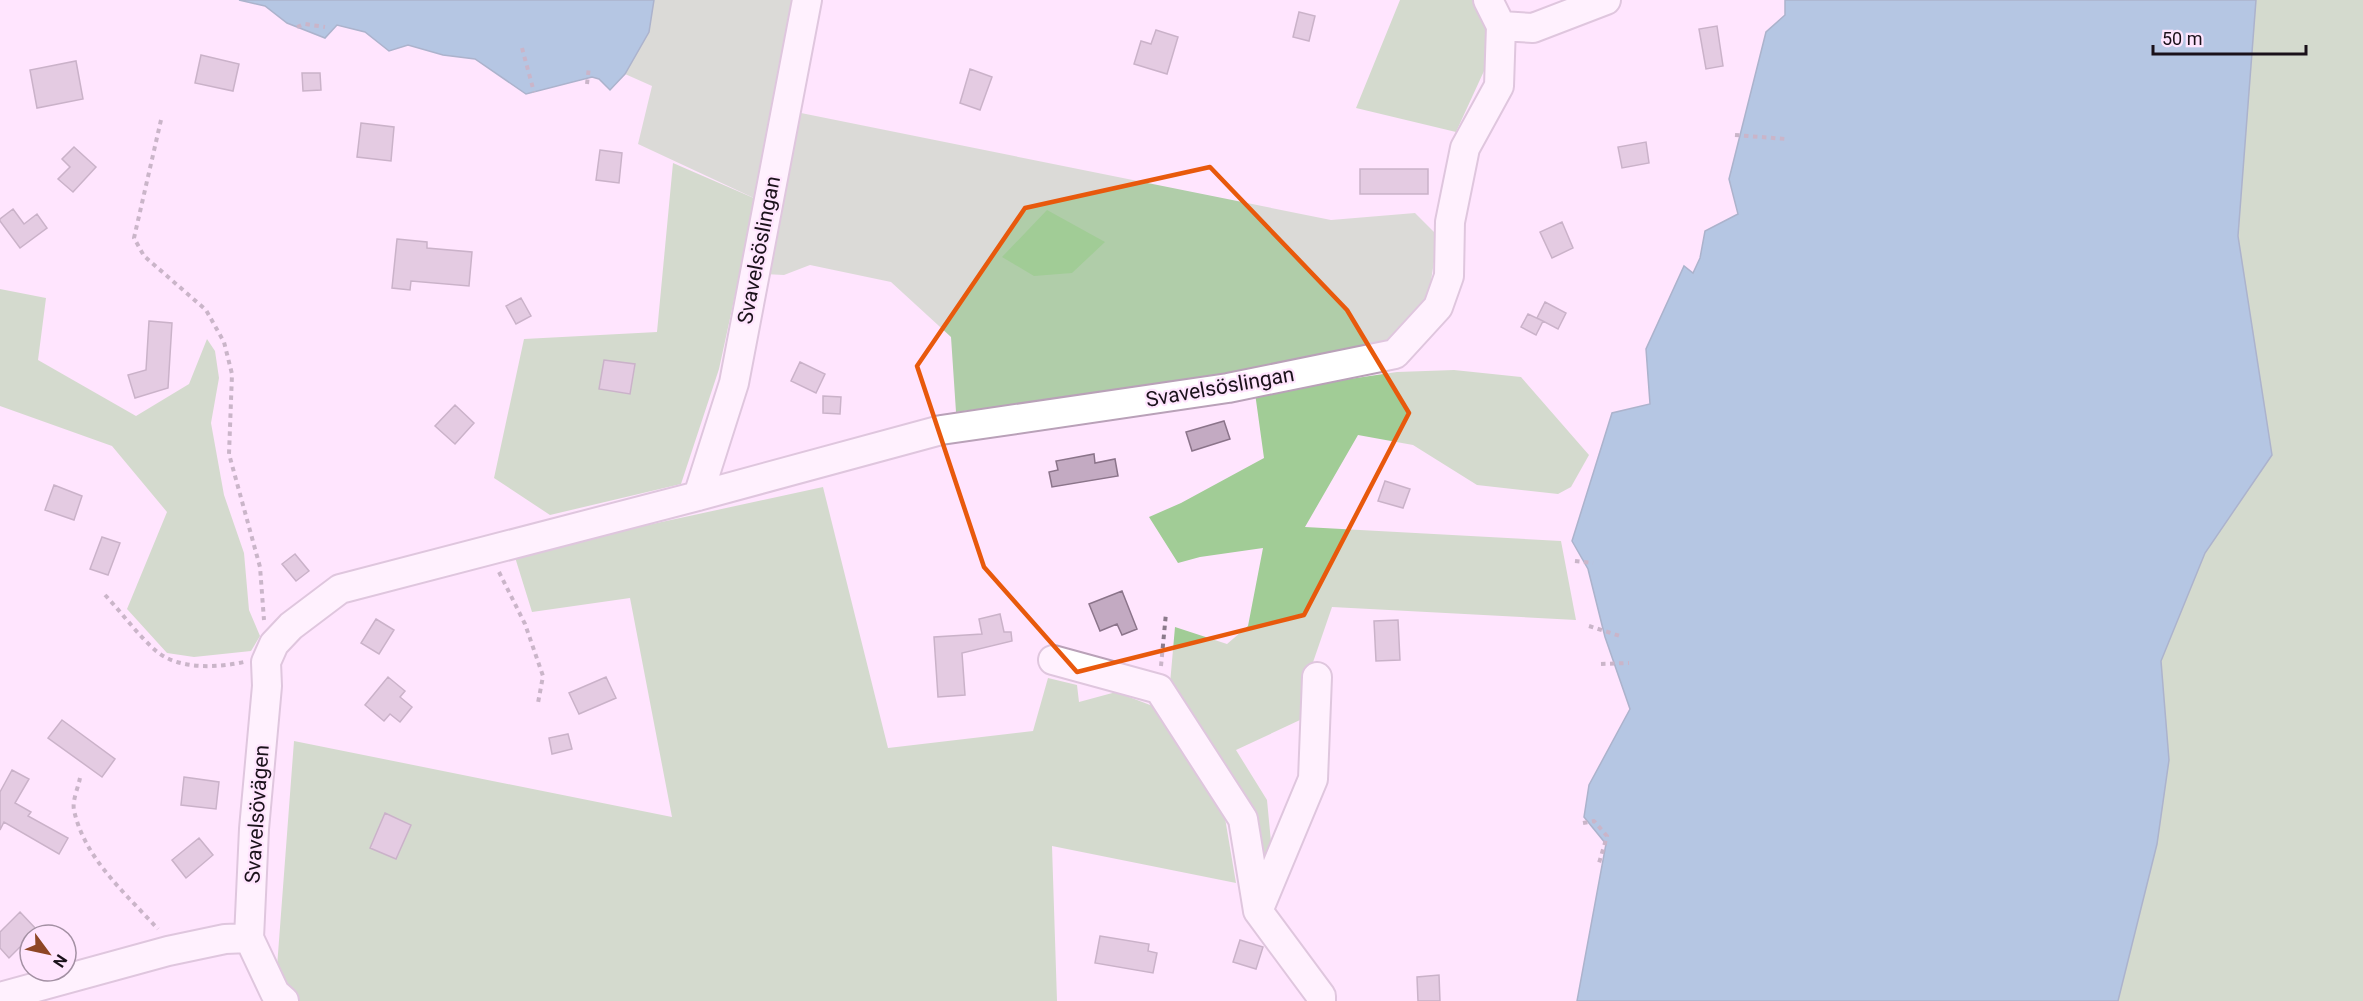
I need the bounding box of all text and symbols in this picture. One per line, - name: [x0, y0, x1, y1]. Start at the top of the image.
- scale bar: [2153, 18, 2306, 56]
- text: 50 m: [2162, 28, 2202, 49]
- street label: Svavelsöslingan: [733, 174, 785, 326]
- street label: Svavelsöslingan: [1144, 362, 1296, 412]
- street label: Svavelsövägen: [240, 744, 274, 884]
- north arrow: [18, 923, 78, 983]
- text: N: [49, 951, 71, 971]

